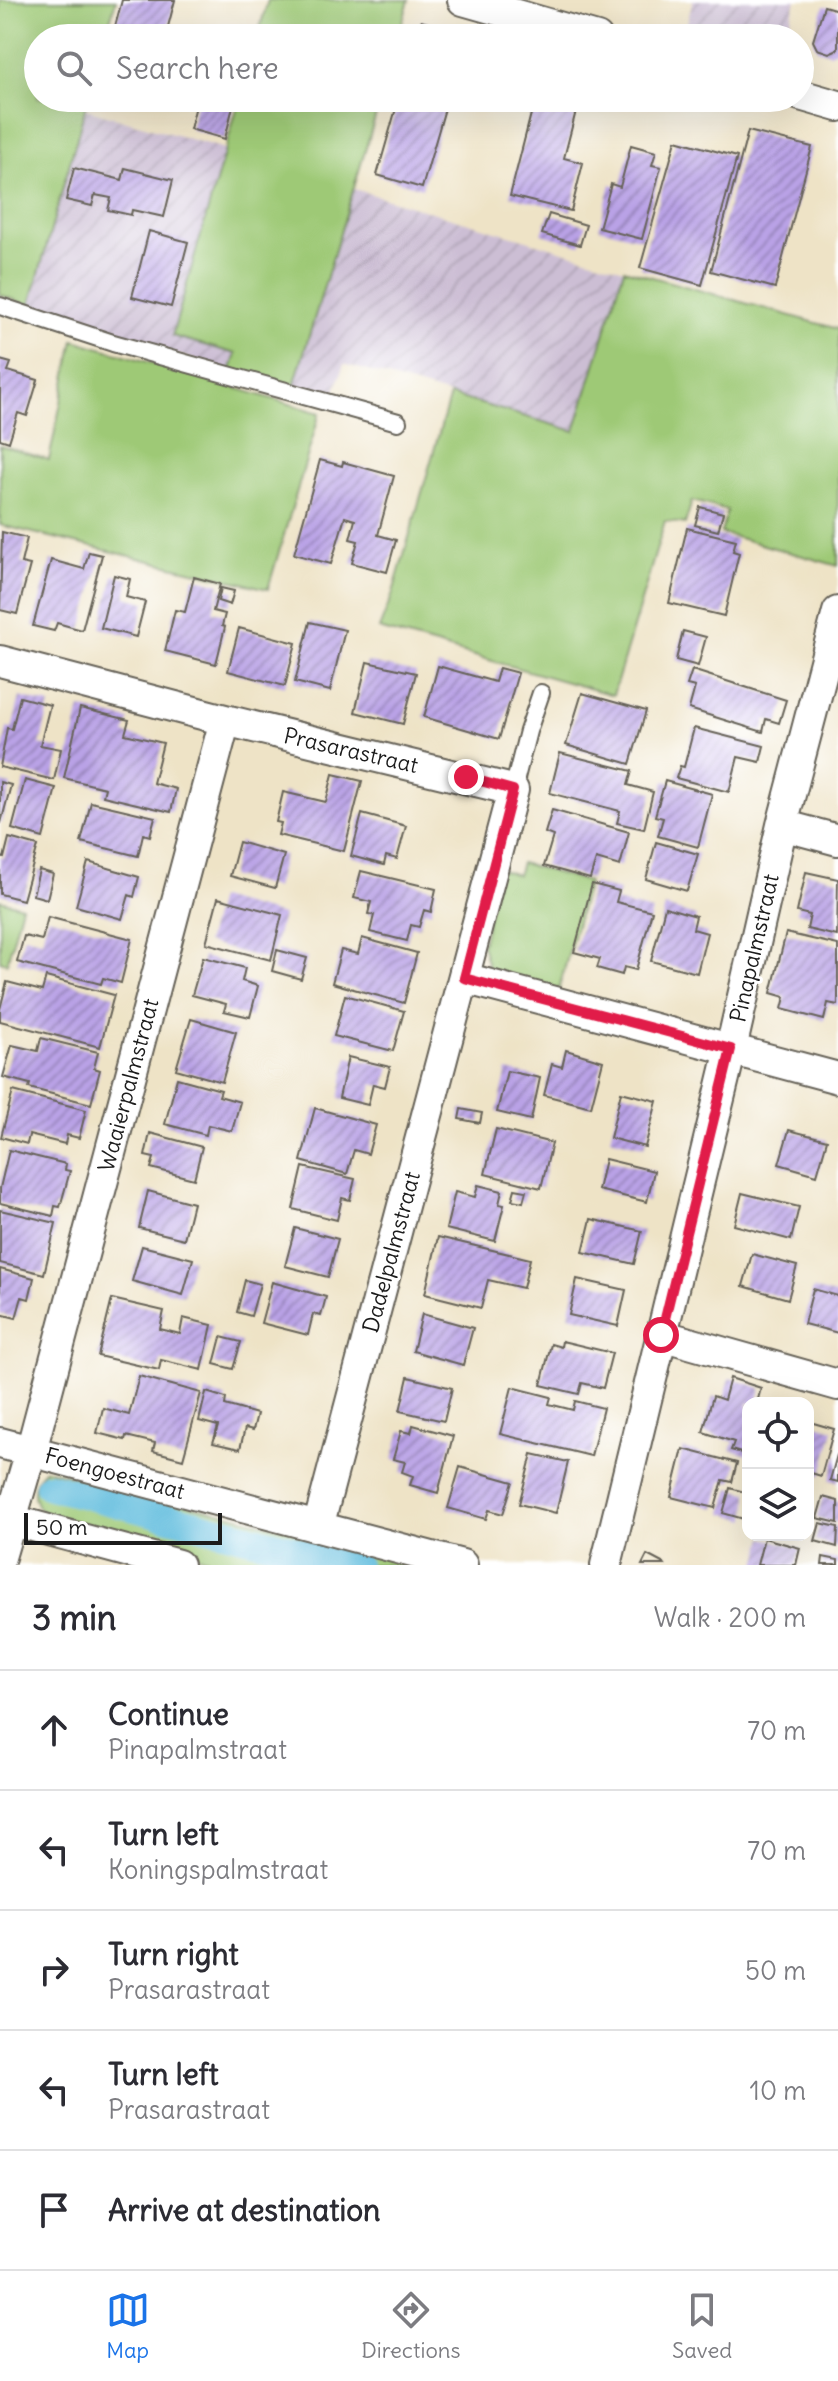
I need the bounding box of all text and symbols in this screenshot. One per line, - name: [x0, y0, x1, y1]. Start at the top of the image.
- search box: [24, 24, 814, 112]
- icon: search: [52, 46, 96, 90]
- text: Search here: [116, 49, 279, 87]
- street label: Prasarastraat: [281, 721, 421, 779]
- route end: [448, 759, 484, 795]
- street label: Pinapalmstraat: [723, 871, 785, 1025]
- street label: Waaierpalmstraat: [91, 995, 165, 1175]
- street label: Dadelpalmstraat: [356, 1168, 426, 1336]
- route start: [643, 1317, 679, 1353]
- map controls: [742, 1397, 814, 1541]
- button: locate: [742, 1397, 814, 1469]
- street label: Foengoestraat: [42, 1441, 188, 1505]
- button: layers: [742, 1469, 814, 1541]
- scale bar: [24, 1509, 222, 1545]
- text: 50 m: [36, 1513, 88, 1541]
- text: 3 min: [32, 1596, 117, 1639]
- text: Walk · 200 m: [654, 1601, 806, 1634]
- text: Continue: [108, 1695, 229, 1733]
- icon: ahead: [32, 1708, 76, 1752]
- text: 70 m: [747, 1714, 806, 1747]
- text: Pinapalmstraat: [108, 1733, 287, 1766]
- text: Turn left: [108, 1815, 219, 1853]
- icon: left: [32, 1828, 76, 1872]
- text: 70 m: [747, 1834, 806, 1867]
- text: Koningspalmstraat: [108, 1853, 328, 1886]
- text: Turn right: [108, 1935, 239, 1973]
- icon: right: [32, 1948, 76, 1992]
- text: 50 m: [745, 1954, 806, 1987]
- text: Prasarastraat: [108, 1973, 270, 2006]
- text: Turn left: [108, 2055, 219, 2093]
- icon: left: [32, 2068, 76, 2112]
- text: 10 m: [750, 2074, 806, 2107]
- text: Prasarastraat: [108, 2093, 270, 2126]
- icon: arrive: [32, 2188, 76, 2232]
- text: Arrive at destination: [108, 2191, 380, 2229]
- tab: Map: [106, 2288, 150, 2364]
- tab: Directions: [361, 2288, 461, 2364]
- tab: Saved: [672, 2288, 732, 2364]

